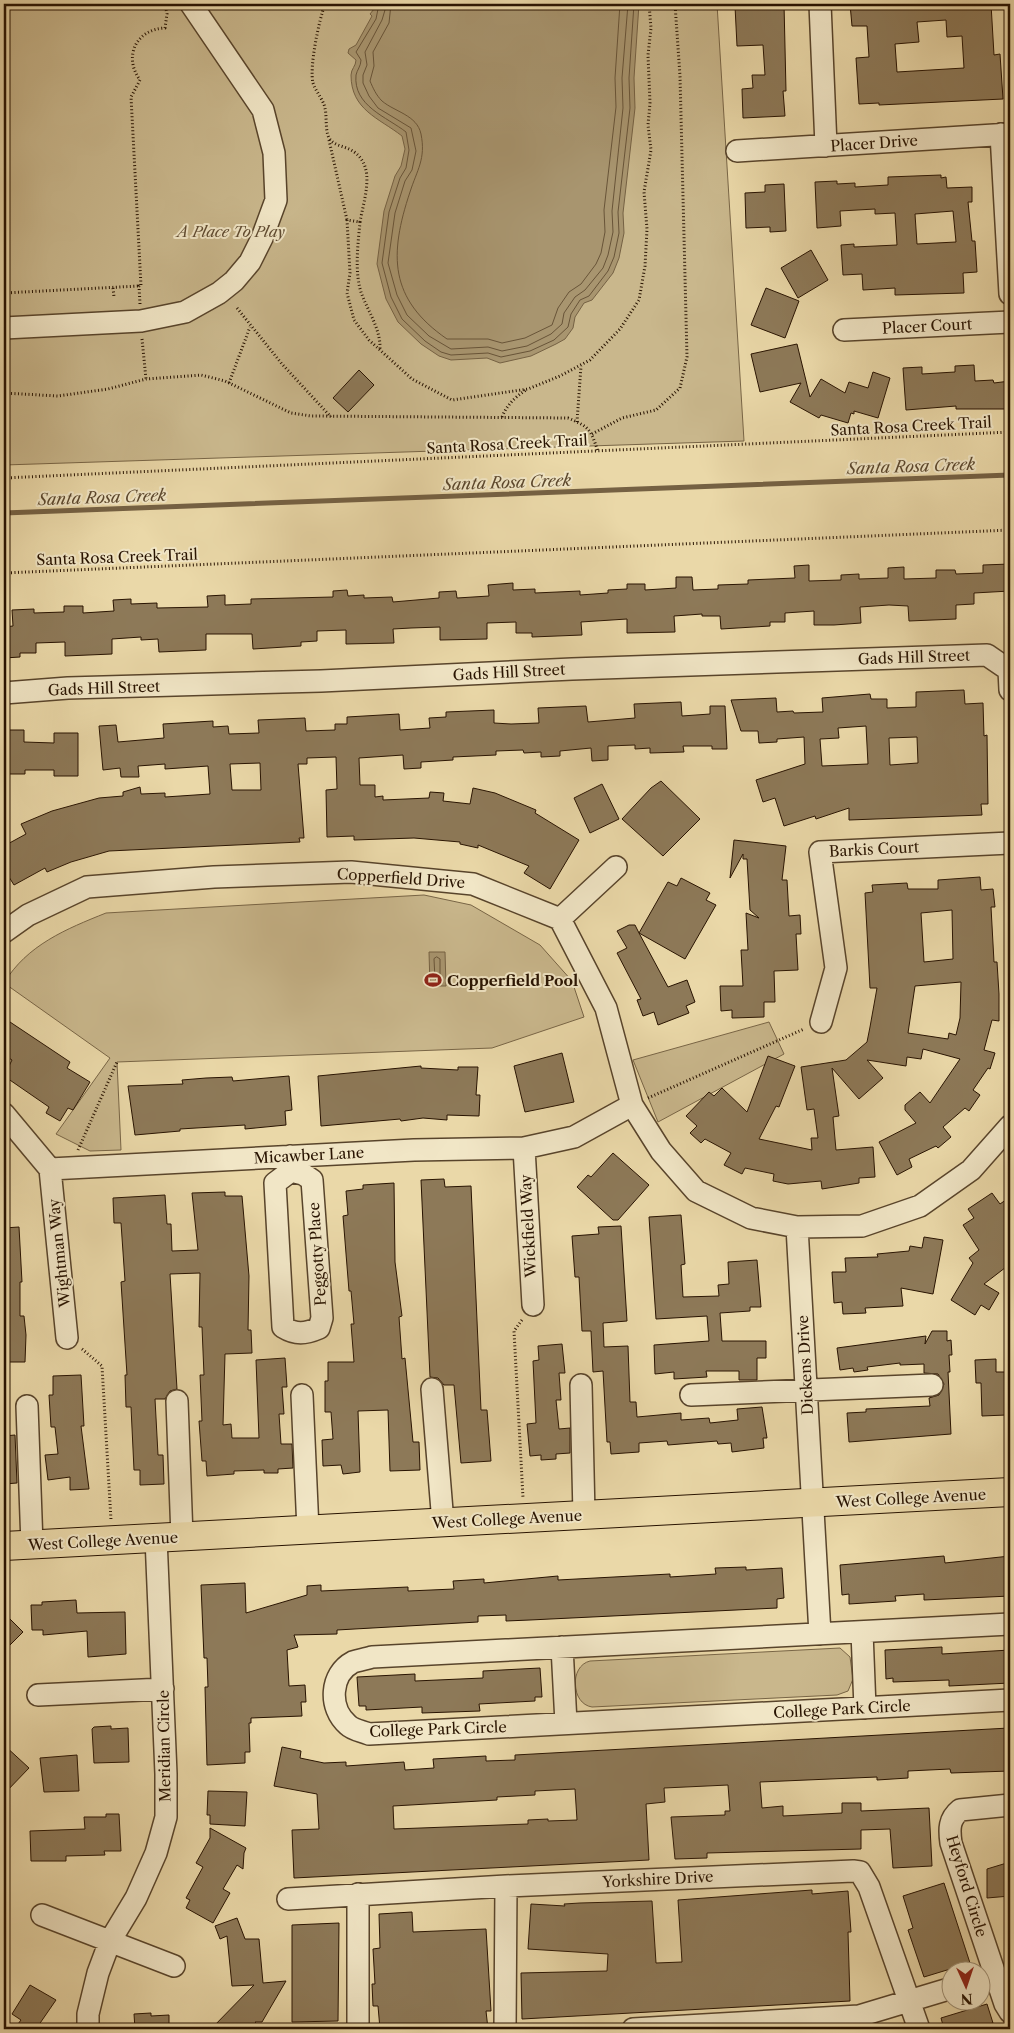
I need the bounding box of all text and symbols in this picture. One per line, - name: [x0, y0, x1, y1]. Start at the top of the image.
- street label: Placer Drive: [830, 130, 918, 156]
- park label: A Place To Play: [175, 222, 285, 241]
- street label: Placer Court: [881, 314, 973, 338]
- street label: Santa Rosa Creek Trail: [830, 412, 993, 440]
- street label: Santa Rosa Creek Trail: [426, 430, 589, 458]
- water label: Santa Rosa Creek: [846, 454, 976, 478]
- water label: Santa Rosa Creek: [442, 470, 572, 494]
- water label: Santa Rosa Creek: [37, 485, 167, 509]
- street label: Santa Rosa Creek Trail: [36, 545, 199, 569]
- street label: Gads Hill Street: [857, 646, 971, 668]
- street label: Gads Hill Street: [452, 660, 566, 684]
- street label: Gads Hill Street: [47, 677, 161, 699]
- street label: Barkis Court: [829, 837, 920, 861]
- street label: Copperfield Drive: [336, 864, 466, 892]
- sports icon: Copperfield Pool: [423, 970, 443, 990]
- place label: Copperfield Pool: [447, 971, 578, 990]
- street label: Micawber Lane: [253, 1143, 365, 1167]
- street label: Wickfield Way: [516, 1173, 540, 1279]
- street label: Wightman Way: [44, 1197, 74, 1309]
- street label: Peggotty Place: [304, 1202, 330, 1306]
- street label: Dickens Drive: [793, 1315, 817, 1415]
- street label: West College Avenue: [834, 1485, 987, 1511]
- street label: West College Avenue: [430, 1506, 583, 1532]
- street label: West College Avenue: [26, 1528, 179, 1554]
- street label: Meridian Circle: [154, 1690, 174, 1802]
- street label: College Park Circle: [773, 1696, 911, 1722]
- street label: College Park Circle: [369, 1717, 507, 1741]
- street label: Heyford Circle: [942, 1833, 992, 1939]
- street label: Yorkshire Drive: [601, 1867, 714, 1891]
- north arrow: [942, 1960, 992, 2010]
- text: N: [960, 1990, 973, 2008]

